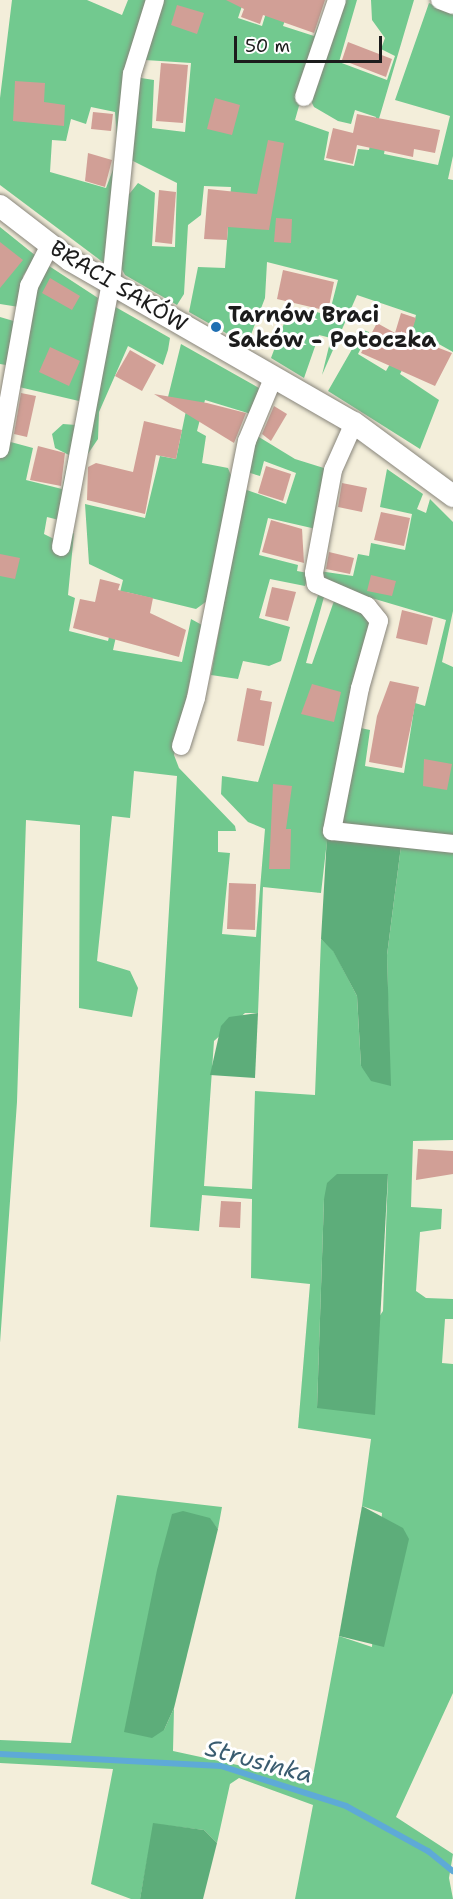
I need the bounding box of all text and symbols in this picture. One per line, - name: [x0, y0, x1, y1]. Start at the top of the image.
- scale bar: [237, 24, 386, 62]
- text: 50 m: [245, 34, 290, 58]
- street label: BRACI SAKÓW: [46, 235, 192, 337]
- place label: Tarnów Braci Saków - Potoczka: [228, 301, 436, 352]
- marker: Tarnów Braci Saków - Potoczka: [209, 320, 223, 334]
- water label: Strusinka: [202, 1734, 316, 1790]

